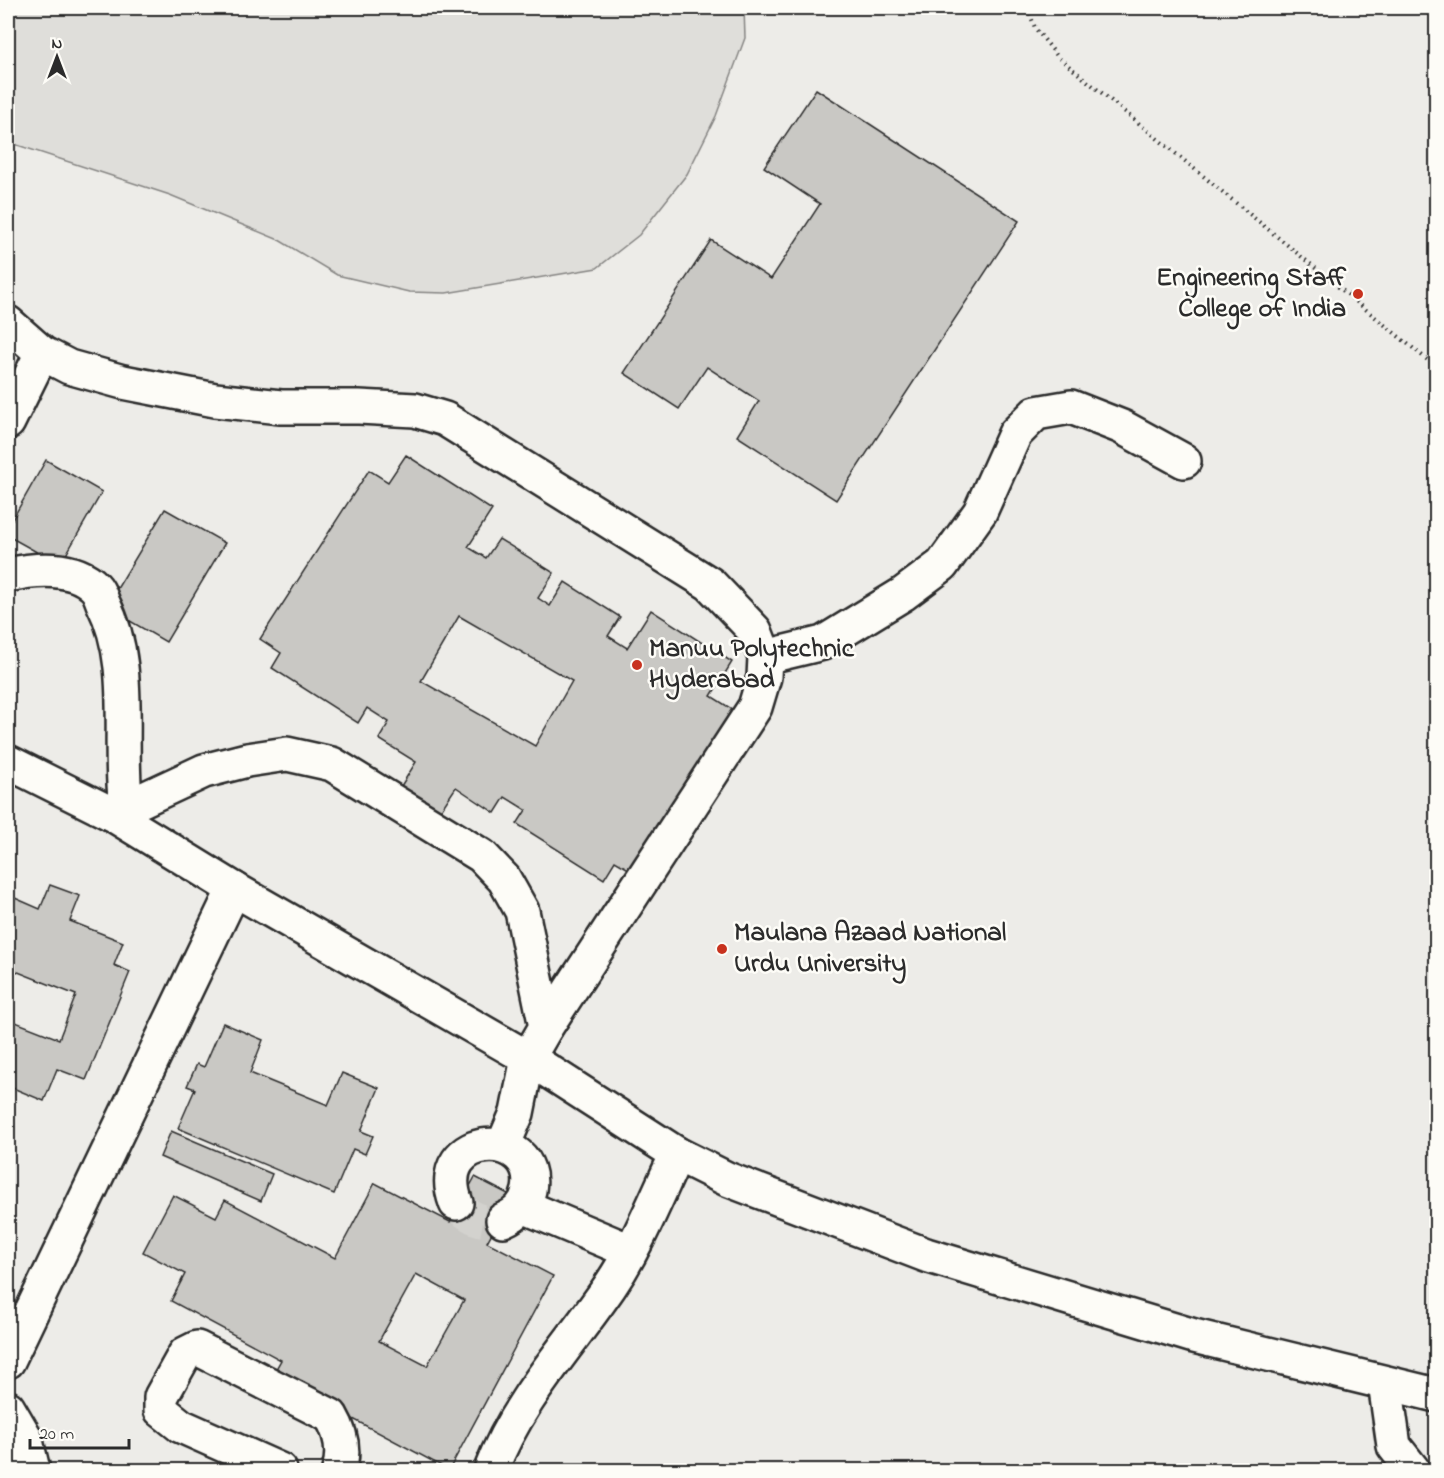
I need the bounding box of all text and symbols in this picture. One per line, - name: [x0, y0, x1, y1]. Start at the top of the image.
- north arrow: [27, 27, 87, 87]
- text: N: [52, 32, 63, 56]
- place label: Engineering Staff College of India: [1156, 259, 1347, 330]
- marker: Engineering Staff College of India: [1351, 287, 1365, 301]
- place label: Manuu Polytechnic Hyderabad: [649, 630, 855, 700]
- marker: Manuu Polytechnic Hyderabad: [630, 658, 644, 672]
- place label: Maulana Azaad National Urdu University: [734, 914, 1006, 984]
- marker: Maulana Azaad National Urdu University: [715, 942, 729, 956]
- scale bar: [30, 1412, 129, 1450]
- text: 20 m: [39, 1422, 74, 1448]

